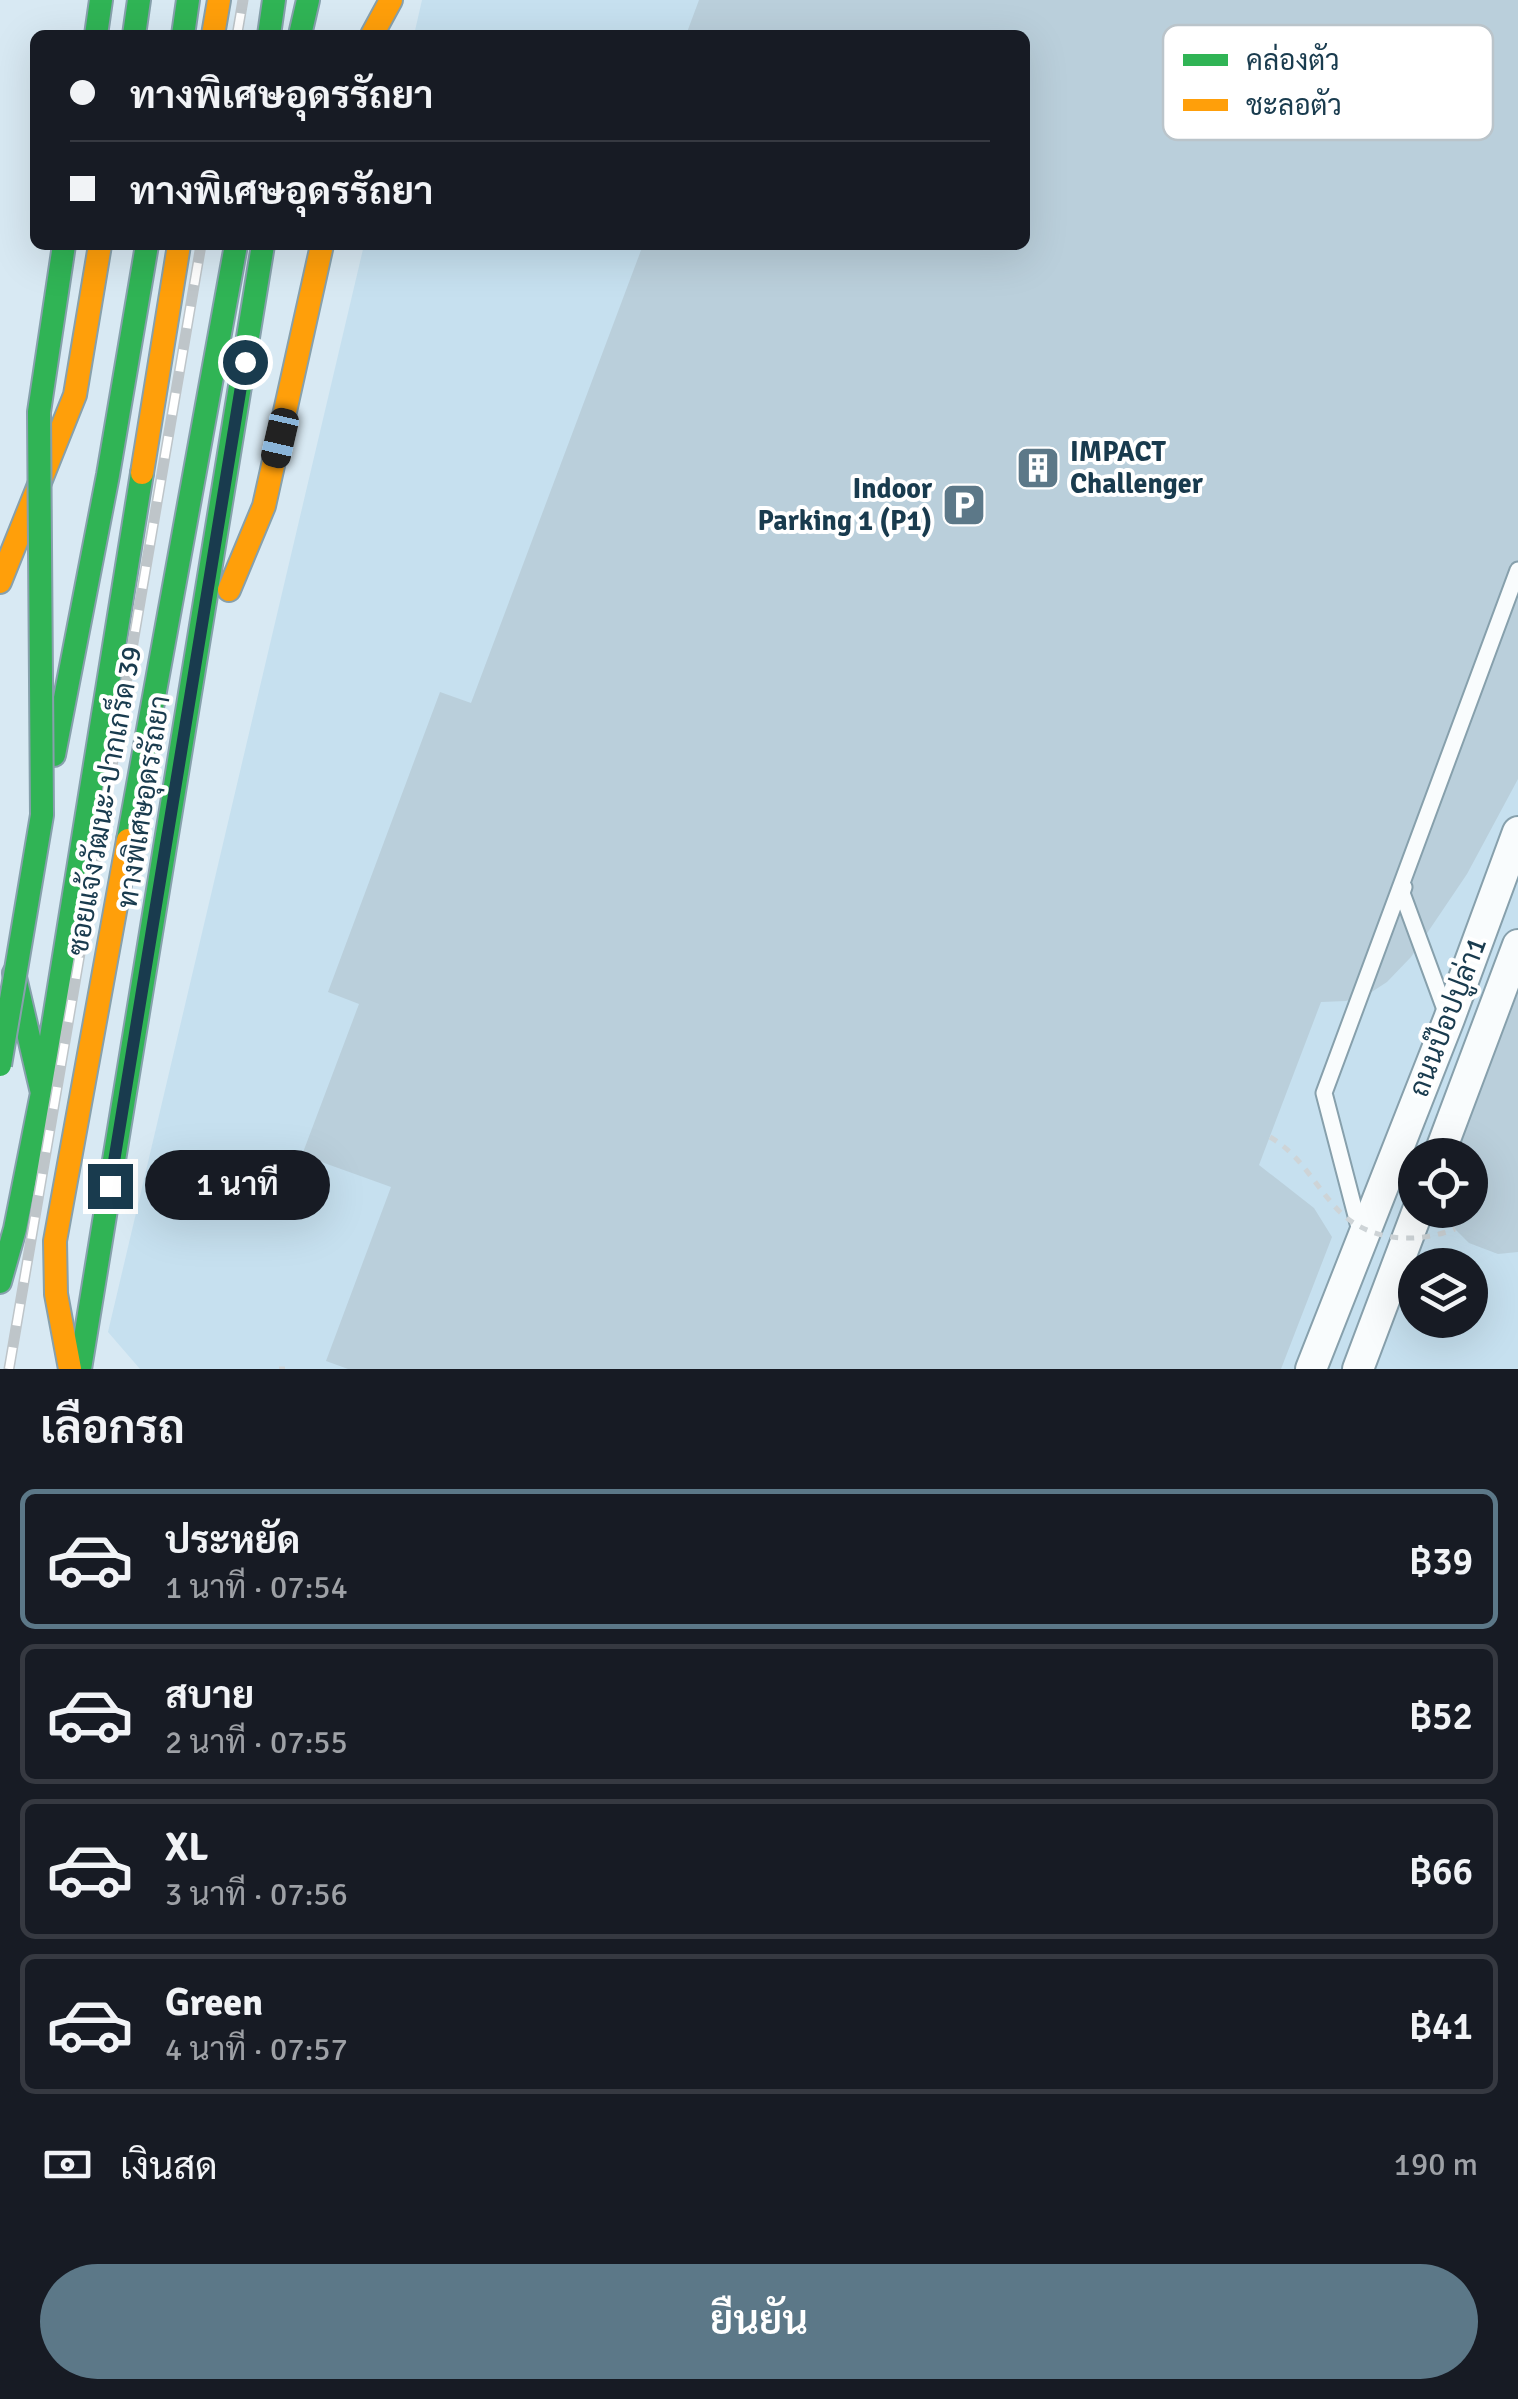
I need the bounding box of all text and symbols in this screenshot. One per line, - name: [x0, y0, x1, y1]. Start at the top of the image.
- legend: [1163, 25, 1493, 140]
- text: คล่องตัว: [1246, 42, 1340, 78]
- text: ทางพิเศษอุดรรัถยา: [130, 72, 433, 119]
- text: ชะลอตัว: [1246, 87, 1342, 123]
- text: ทางพิเศษอุดรรัถยา: [130, 168, 433, 215]
- route start: [223, 340, 268, 385]
- car: [259, 405, 301, 471]
- place label: IMPACT Challenger: [1070, 435, 1204, 501]
- building icon: IMPACT Challenger: [1015, 445, 1061, 491]
- place label: Indoor Parking 1 (P1): [757, 472, 933, 538]
- parking icon: Indoor Parking 1 (P1): [941, 482, 987, 528]
- street label: ซอยแจ้งวัฒนะ-ปากเกร็ด 39: [57, 643, 149, 958]
- street label: ทางพิเศษอุดรรัถยา: [108, 693, 180, 911]
- street label: ถนนป๊อปปูล่า1: [1401, 932, 1496, 1102]
- map controls: [1398, 1138, 1488, 1338]
- button: locate: [1398, 1138, 1488, 1228]
- callout: 1 นาที: [145, 1151, 330, 1221]
- route end: [88, 1164, 133, 1209]
- text: 1 นาที: [196, 1165, 279, 1204]
- button: layers: [1398, 1248, 1488, 1338]
- text: เลือกรถ: [40, 1401, 185, 1456]
- icon: car: [45, 1514, 135, 1604]
- text: ประหยัด: [165, 1517, 300, 1564]
- text: ฿39: [1409, 1538, 1473, 1585]
- text: 1 นาที · 07:54: [165, 1568, 348, 1607]
- icon: car: [45, 1669, 135, 1759]
- text: สบาย: [165, 1672, 254, 1719]
- text: ฿52: [1409, 1693, 1473, 1740]
- text: 2 นาที · 07:55: [165, 1723, 348, 1762]
- icon: car: [45, 1824, 135, 1914]
- text: XL: [165, 1824, 208, 1871]
- text: ฿66: [1409, 1848, 1473, 1895]
- text: 3 นาที · 07:56: [165, 1875, 348, 1914]
- icon: car: [45, 1979, 135, 2069]
- text: Green: [165, 1979, 263, 2026]
- text: ฿41: [1409, 2003, 1473, 2050]
- text: 4 นาที · 07:57: [165, 2030, 348, 2069]
- icon: cash: [40, 2137, 95, 2192]
- text: เงินสด: [120, 2143, 218, 2190]
- text: 190 m: [1394, 2145, 1478, 2184]
- button: ยืนยัน: [40, 2264, 1478, 2379]

